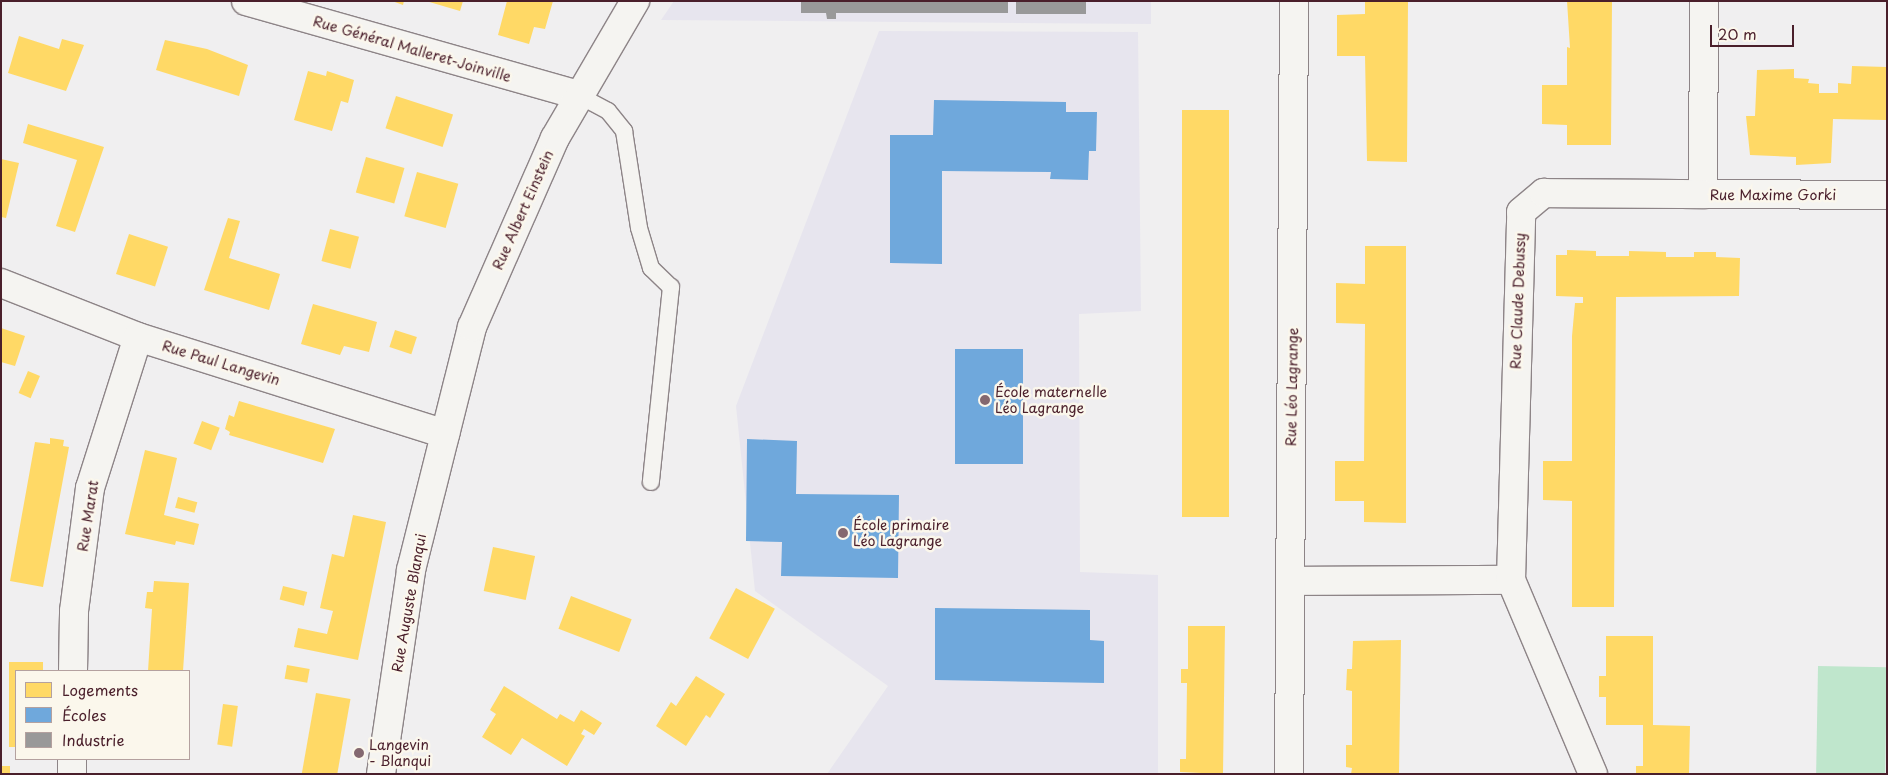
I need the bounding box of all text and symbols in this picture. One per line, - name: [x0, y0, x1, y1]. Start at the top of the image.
- street label: Rue Général Malleret-Joinville: [311, 13, 513, 85]
- scale bar: [1713, 15, 1797, 47]
- text: 20 m: [1718, 22, 1757, 45]
- street label: Rue Albert Einstein: [489, 147, 557, 273]
- street label: Rue Maxime Gorki: [1710, 187, 1836, 203]
- street label: Rue Claude Debussy: [1507, 232, 1529, 370]
- street label: Rue Léo Lagrange: [1283, 327, 1301, 447]
- street label: Rue Paul Langevin: [160, 337, 282, 389]
- place label: École maternelle Léo Lagrange: [995, 384, 1108, 417]
- marker: École maternelle Léo Lagrange: [979, 394, 991, 406]
- street label: Rue Marat: [74, 479, 102, 553]
- place label: École primaire Léo Lagrange: [853, 517, 950, 550]
- marker: École primaire Léo Lagrange: [837, 527, 849, 539]
- street label: Rue Auguste Blanqui: [389, 532, 429, 674]
- legend: [15, 670, 190, 760]
- text: Logements: [62, 678, 138, 701]
- text: Écoles: [62, 703, 106, 726]
- text: Industrie: [62, 728, 124, 751]
- place label: Langevin - Blanqui: [369, 737, 431, 770]
- marker: Langevin - Blanqui: [353, 747, 365, 759]

